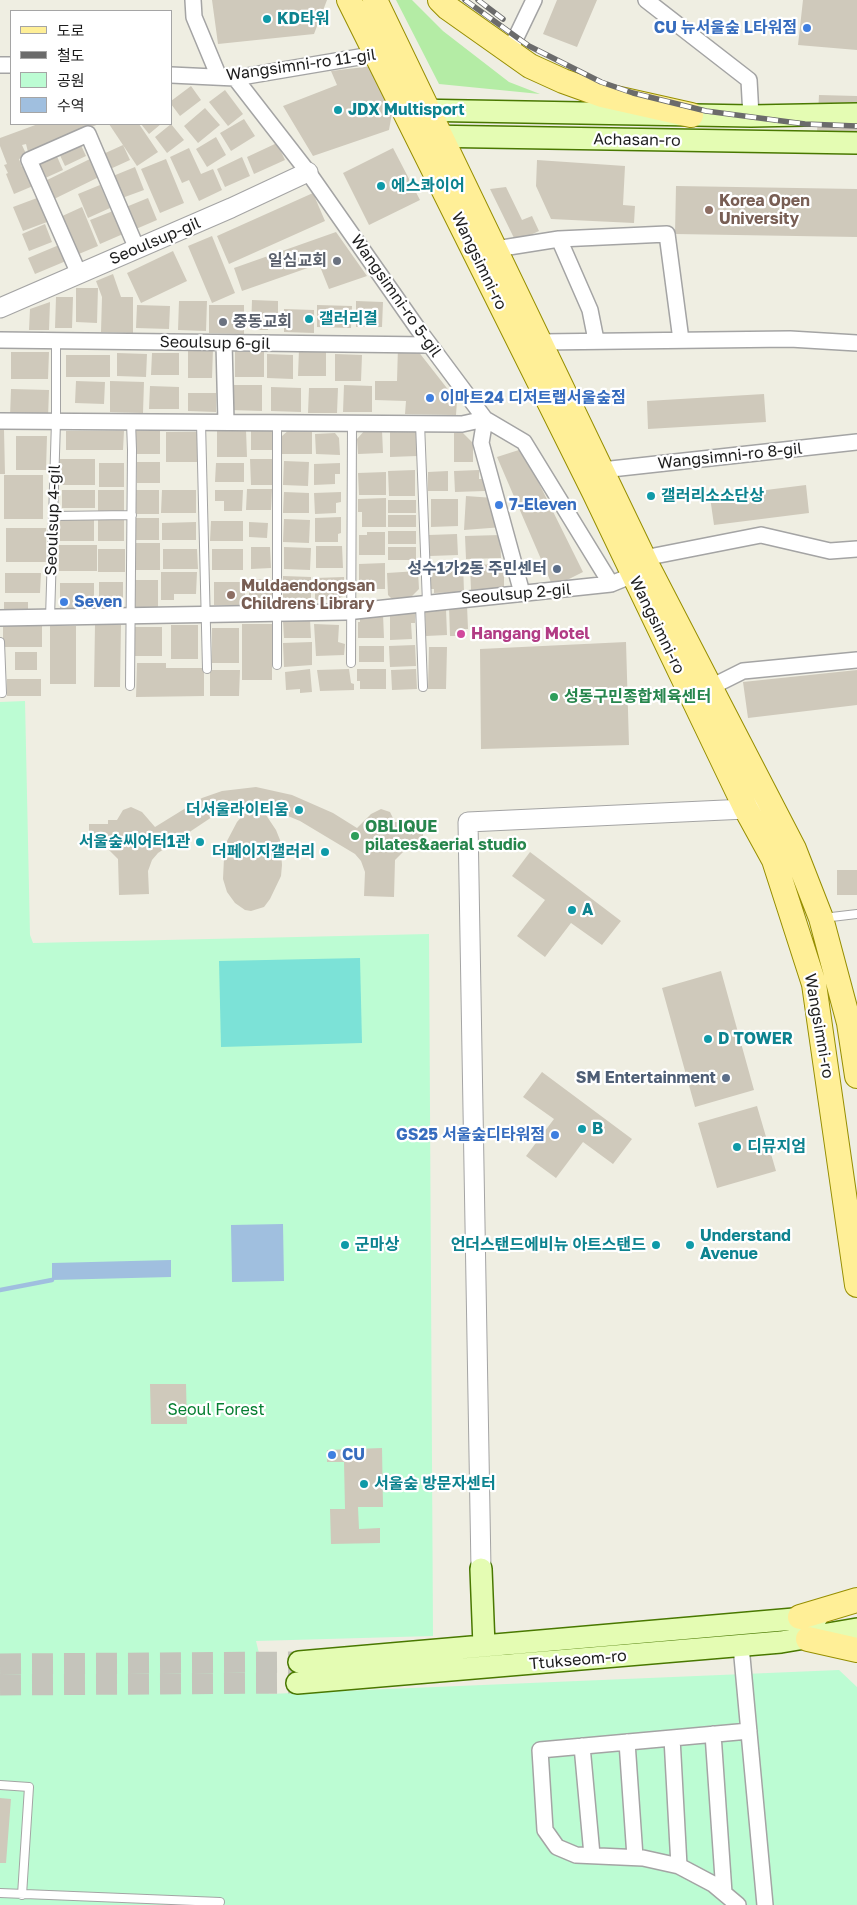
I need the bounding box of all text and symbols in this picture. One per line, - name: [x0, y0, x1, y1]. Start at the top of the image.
- place label: KD타워: [277, 9, 329, 29]
- legend: [10, 10, 172, 125]
- marker: KD타워: [261, 13, 273, 25]
- place label: CU 뉴서울숲 L타워점: [654, 18, 797, 38]
- text: 도로: [57, 21, 85, 39]
- marker: CU 뉴서울숲 L타워점: [801, 22, 813, 34]
- street label: Wangsimni-ro 11-gil: [225, 45, 377, 85]
- text: 철도: [57, 46, 85, 64]
- text: 공원: [57, 71, 85, 89]
- text: 수역: [57, 96, 85, 114]
- place label: JDX Multisport: [348, 100, 465, 120]
- marker: JDX Multisport: [332, 104, 344, 116]
- street label: Achasan-ro: [593, 130, 681, 150]
- place label: 에스콰이어: [391, 176, 465, 196]
- marker: 에스콰이어: [375, 180, 387, 192]
- place label: Korea Open University: [719, 191, 810, 229]
- marker: Korea Open University: [703, 204, 715, 216]
- street label: Wangsimni-ro: [447, 209, 511, 313]
- street label: Seoulsup-gil: [106, 213, 204, 269]
- street label: Wangsimni-ro 5-gil: [347, 231, 445, 361]
- place label: 일심교회: [268, 251, 327, 271]
- marker: 일심교회: [331, 255, 343, 267]
- place label: 갤러리결: [319, 309, 378, 329]
- place label: 중동교회: [233, 312, 292, 332]
- marker: 갤러리결: [303, 313, 315, 325]
- marker: 중동교회: [217, 316, 229, 328]
- street label: Seoulsup 6-gil: [159, 332, 271, 354]
- place label: 이마트24 디저트랩서울숲점: [440, 388, 626, 408]
- marker: 이마트24 디저트랩서울숲점: [424, 392, 436, 404]
- street label: Wangsimni-ro 8-gil: [657, 439, 803, 473]
- street label: Seoulsup 4-gil: [41, 464, 65, 576]
- place label: 갤러리소소단상: [661, 486, 764, 506]
- marker: 갤러리소소단상: [645, 490, 657, 502]
- place label: 7-Eleven: [509, 495, 577, 515]
- marker: 7-Eleven: [493, 499, 505, 511]
- place label: 성수1가2동 주민센터: [407, 559, 547, 579]
- marker: 성수1가2동 주민센터: [551, 563, 563, 575]
- street label: Wangsimni-ro: [625, 573, 689, 677]
- place label: Muldaendongsan Childrens Library: [241, 576, 375, 614]
- street label: Seoulsup 2-gil: [460, 580, 572, 608]
- marker: Muldaendongsan Childrens Library: [225, 589, 237, 601]
- place label: Seven: [74, 592, 122, 612]
- marker: Seven: [58, 596, 70, 608]
- place label: Hangang Motel: [471, 624, 590, 644]
- marker: Hangang Motel: [455, 628, 467, 640]
- place label: 성동구민종합체육센터: [564, 687, 711, 707]
- marker: 성동구민종합체육센터: [548, 691, 560, 703]
- place label: 더서울라이티움: [186, 800, 289, 820]
- marker: 더서울라이티움: [293, 804, 305, 816]
- place label: OBLIQUE pilates&aerial studio: [365, 817, 527, 855]
- marker: OBLIQUE pilates&aerial studio: [349, 830, 361, 842]
- place label: 서울숲씨어터1관: [79, 832, 190, 852]
- marker: 서울숲씨어터1관: [194, 836, 206, 848]
- place label: 더페이지갤러리: [212, 842, 315, 862]
- marker: 더페이지갤러리: [319, 846, 331, 858]
- place label: A: [582, 900, 593, 920]
- marker: A: [566, 904, 578, 916]
- street label: Wangsimni-ro: [800, 972, 838, 1080]
- place label: D TOWER: [718, 1029, 793, 1049]
- marker: D TOWER: [702, 1033, 714, 1045]
- place label: SM Entertainment: [576, 1068, 716, 1088]
- marker: SM Entertainment: [720, 1072, 732, 1084]
- place label: B: [592, 1119, 603, 1139]
- marker: B: [576, 1123, 588, 1135]
- place label: GS25 서울숲디타워점: [396, 1125, 545, 1145]
- marker: GS25 서울숲디타워점: [549, 1129, 561, 1141]
- place label: 디뮤지엄: [747, 1137, 806, 1157]
- marker: 디뮤지엄: [731, 1141, 743, 1153]
- place label: Understand Avenue: [700, 1226, 791, 1264]
- place label: 군마상: [355, 1235, 399, 1255]
- place label: 언더스탠드에비뉴 아트스탠드: [451, 1235, 646, 1255]
- marker: 군마상: [339, 1239, 351, 1251]
- marker: 언더스탠드에비뉴 아트스탠드: [650, 1239, 662, 1251]
- marker: Understand Avenue: [684, 1239, 696, 1251]
- park label: Seoul Forest: [167, 1400, 265, 1420]
- place label: CU: [342, 1445, 365, 1465]
- marker: CU: [326, 1449, 338, 1461]
- place label: 서울숲 방문자센터: [374, 1474, 496, 1494]
- marker: 서울숲 방문자센터: [358, 1478, 370, 1490]
- street label: Ttukseom-ro: [529, 1646, 627, 1674]

